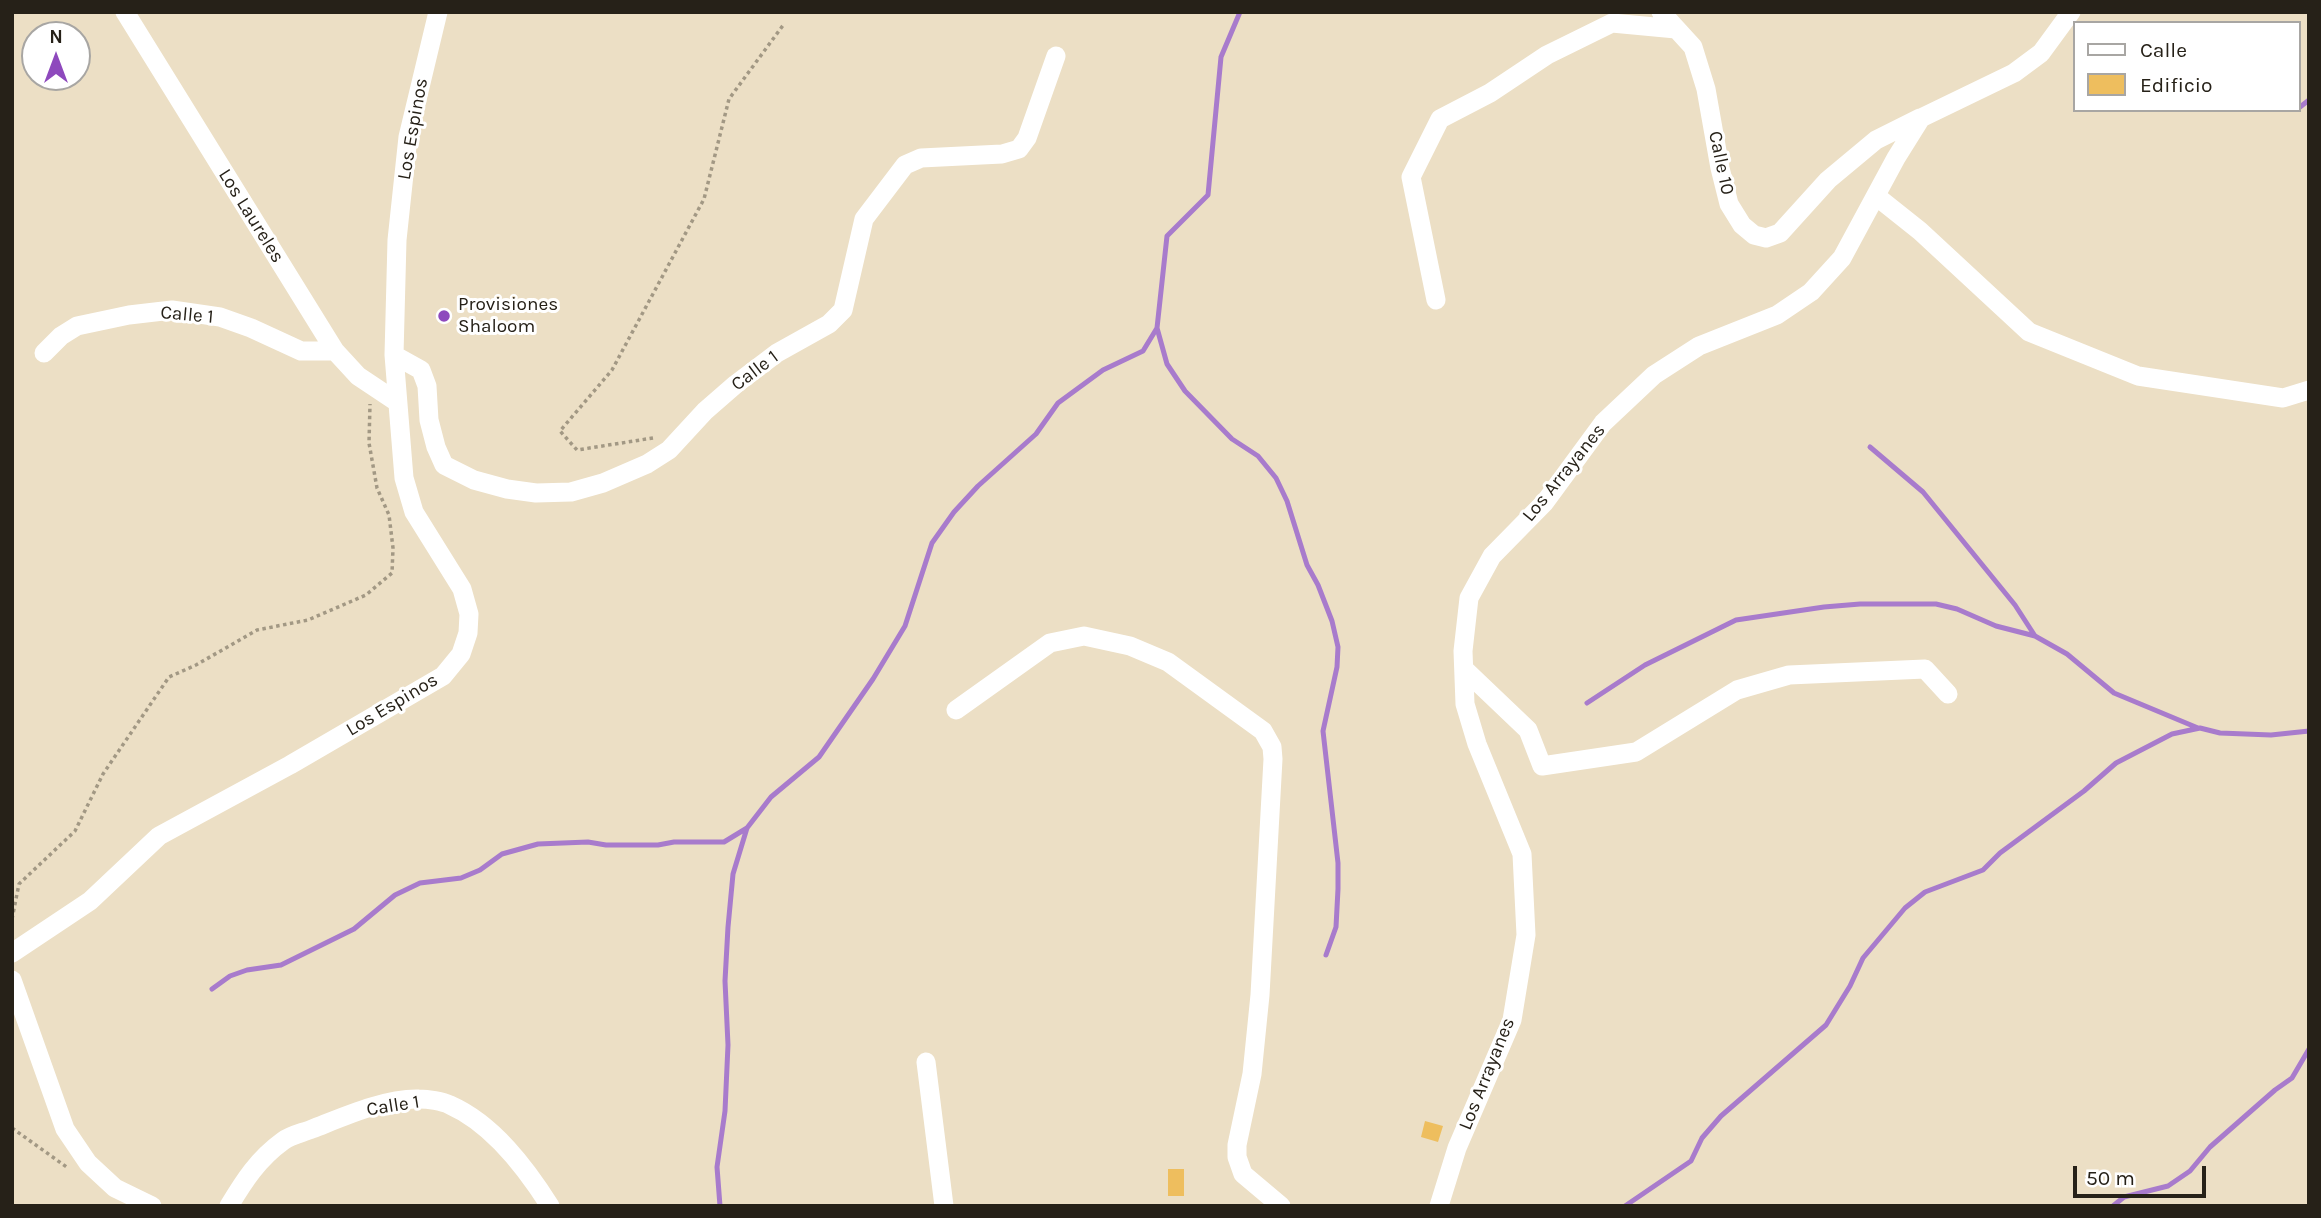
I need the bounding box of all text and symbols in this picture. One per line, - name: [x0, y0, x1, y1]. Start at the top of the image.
- north arrow: [21, 21, 91, 91]
- legend: [2072, 21, 2300, 112]
- text: N: [49, 26, 63, 48]
- text: Calle: [2140, 38, 2187, 62]
- text: Edificio: [2140, 73, 2213, 97]
- street label: Los Espinos: [393, 76, 433, 182]
- street label: Calle 10: [1703, 129, 1739, 197]
- street label: Los Laureles: [213, 165, 289, 267]
- place label: Provisiones Shaloom: [458, 294, 558, 338]
- street label: Calle 1: [159, 301, 215, 329]
- marker: Provisiones Shaloom: [436, 308, 452, 324]
- street label: Calle 1: [727, 346, 783, 396]
- street label: Los Arrayanes: [1518, 419, 1610, 527]
- street label: Los Espinos: [342, 669, 442, 741]
- street label: Los Arrayanes: [1454, 1014, 1520, 1134]
- street label: Calle 1: [365, 1091, 421, 1121]
- scale bar: [2076, 1152, 2209, 1196]
- text: 50 m: [2086, 1166, 2135, 1190]

